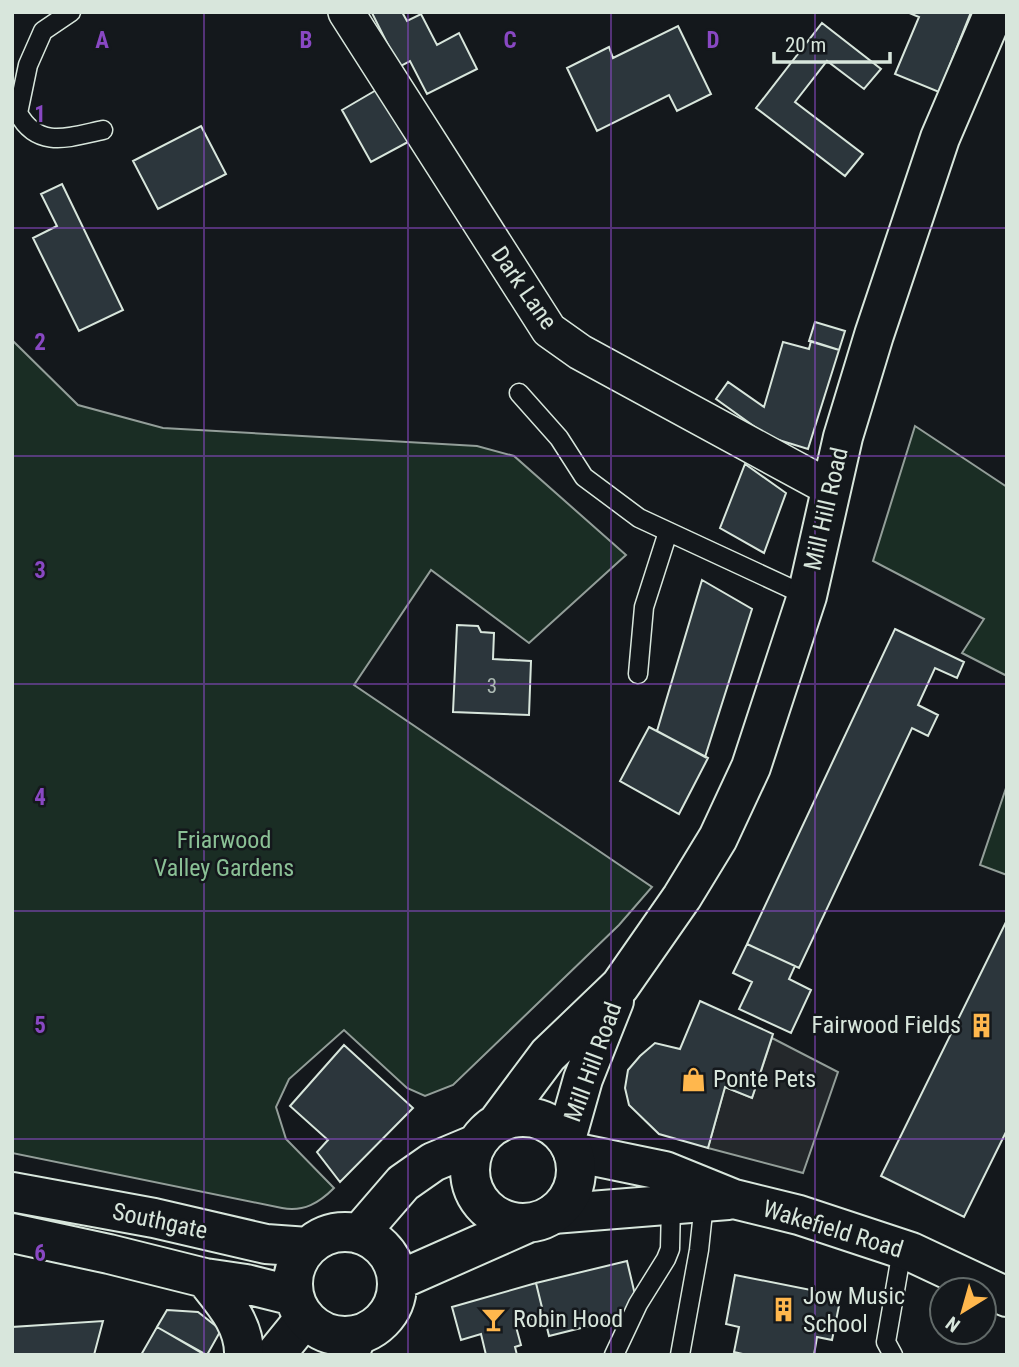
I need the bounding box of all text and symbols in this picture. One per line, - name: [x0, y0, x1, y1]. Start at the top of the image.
- scale bar: [774, 21, 890, 65]
- text: A: [95, 27, 109, 54]
- text: B: [300, 27, 312, 54]
- text: C: [503, 27, 517, 54]
- text: D: [707, 27, 720, 54]
- text: 20 m: [785, 33, 826, 57]
- text: 1: [34, 101, 46, 128]
- street label: Dark Lane: [485, 241, 563, 335]
- text: 2: [34, 329, 46, 356]
- street label: Mill Hill Road: [798, 445, 854, 573]
- text: 3: [34, 557, 46, 584]
- house number: 3: [487, 674, 497, 698]
- text: 4: [34, 784, 46, 811]
- park label: Friarwood Valley Gardens: [154, 826, 294, 882]
- street label: Mill Hill Road: [558, 998, 628, 1126]
- place label: Fairwood Fields: [812, 1011, 961, 1039]
- building icon: Fairwood Fields: [967, 1011, 995, 1039]
- text: 5: [34, 1012, 46, 1039]
- shop icon: Ponte Pets: [679, 1065, 707, 1093]
- place label: Ponte Pets: [713, 1065, 816, 1093]
- street label: Wakefield Road: [759, 1194, 907, 1264]
- street label: Southgate: [110, 1197, 210, 1245]
- text: 6: [34, 1240, 46, 1267]
- north arrow: [928, 1276, 998, 1346]
- place label: Jow Music School: [803, 1282, 905, 1338]
- building icon: Jow Music School: [769, 1296, 797, 1324]
- bar icon: Robin Hood: [479, 1305, 507, 1333]
- place label: Robin Hood: [513, 1305, 623, 1333]
- text: N: [942, 1311, 965, 1337]

